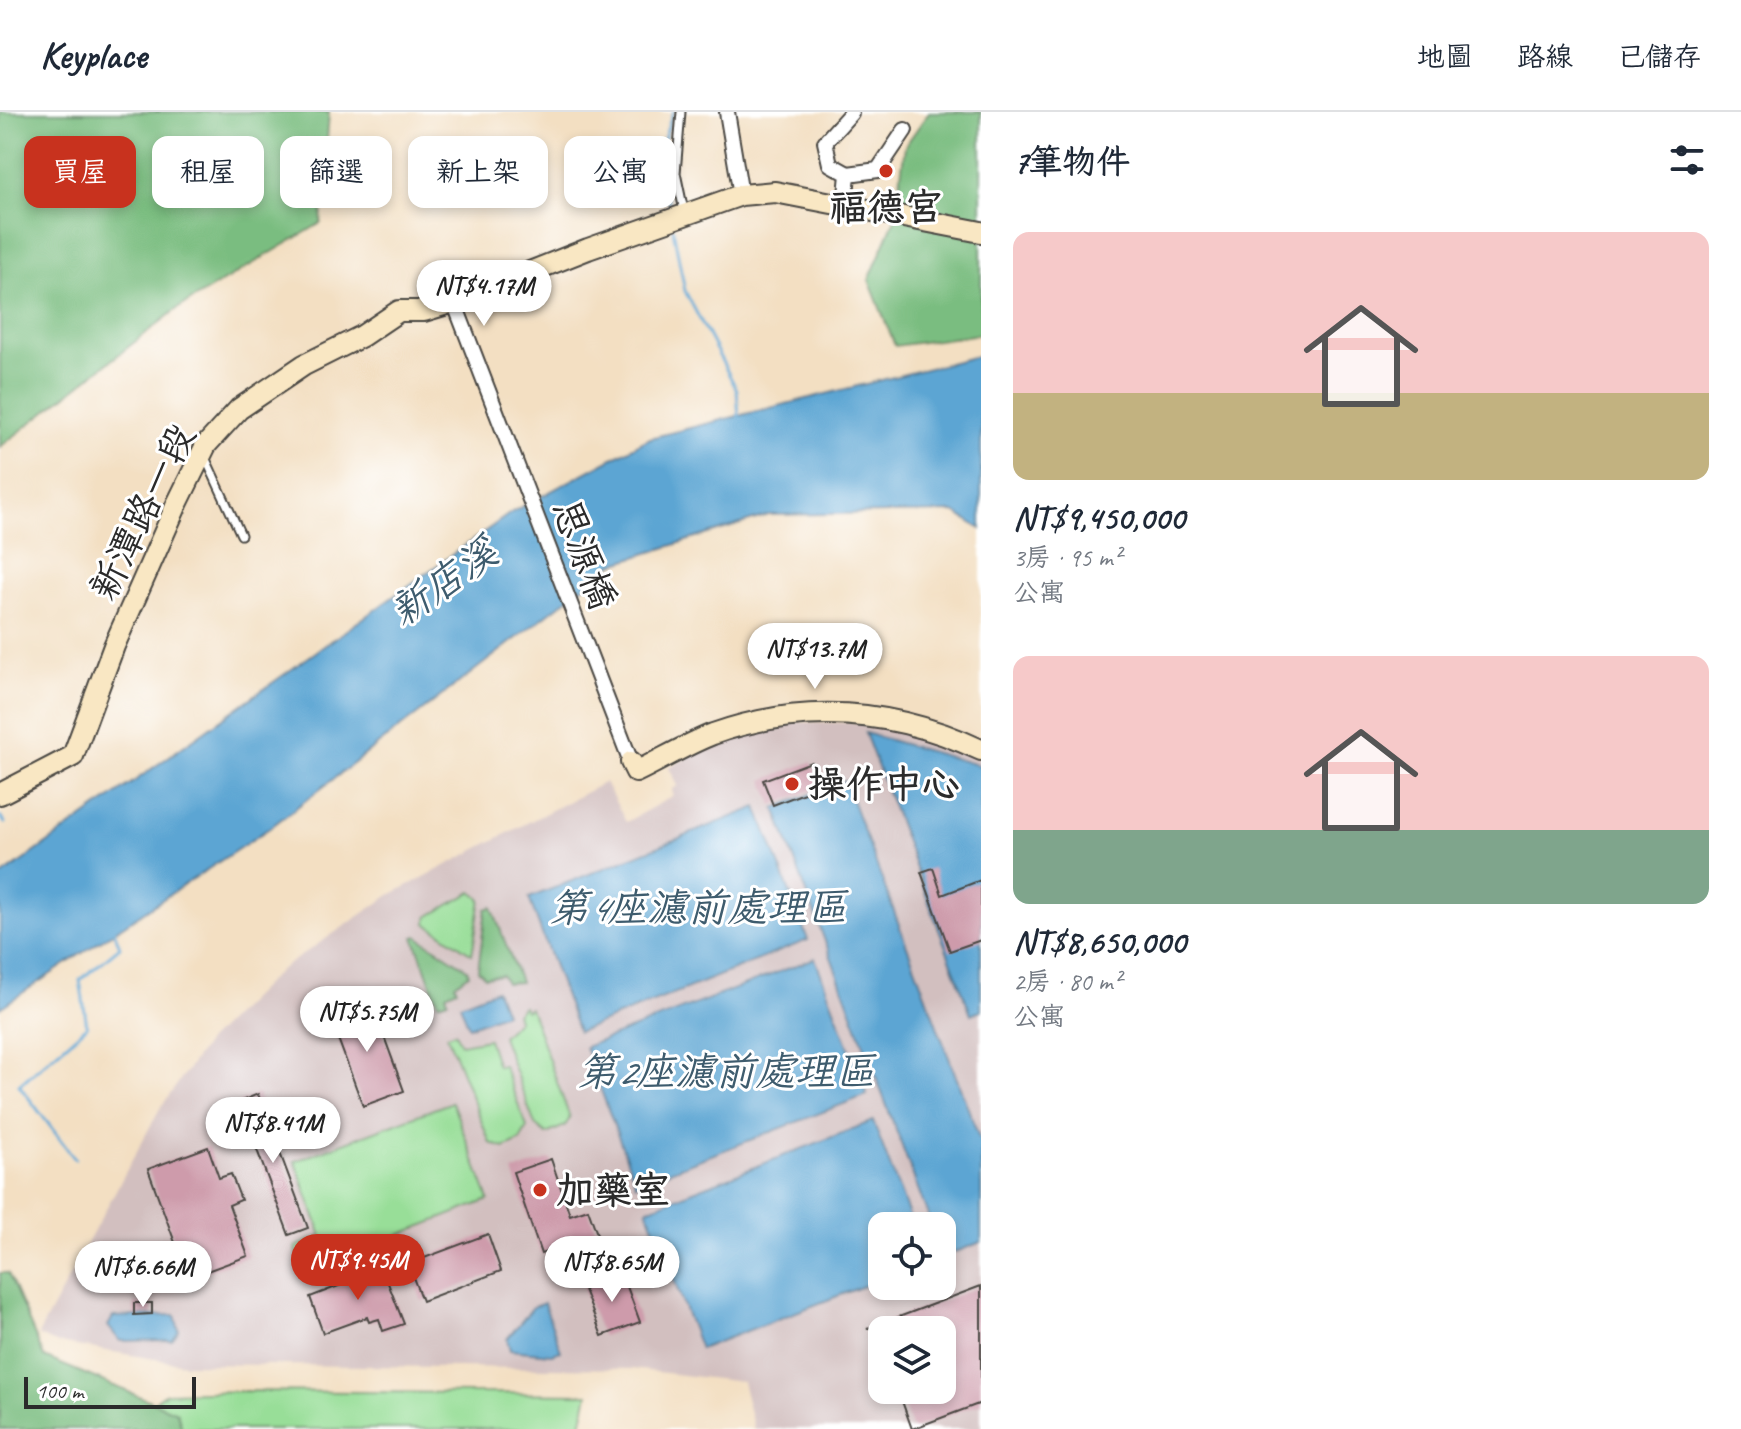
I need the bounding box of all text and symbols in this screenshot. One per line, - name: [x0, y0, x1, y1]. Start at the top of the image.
- text: Keyplace: [40, 32, 147, 79]
- text: 地圖: [1417, 39, 1473, 74]
- text: 路線: [1517, 39, 1573, 74]
- text: 已儲存: [1617, 39, 1701, 74]
- chip: 買屋: [24, 136, 136, 208]
- chip: 租屋: [152, 136, 264, 208]
- chip: 篩選: [280, 136, 392, 208]
- chip: 新上架: [408, 136, 548, 208]
- chip: 公寓: [564, 136, 676, 208]
- icon: filters: [1665, 138, 1709, 182]
- text: 7筆物件: [1013, 140, 1130, 183]
- marker: 福德宮: [877, 162, 895, 180]
- place label: 福德宮: [829, 184, 943, 231]
- pin: NT$4.17M: [401, 260, 567, 328]
- text: NT$4.17M: [435, 269, 533, 302]
- icon: home: [1289, 284, 1433, 428]
- street label: 新潭路一段: [80, 417, 205, 608]
- street label: 思源橋: [542, 493, 627, 616]
- text: NT$9,450,000: [1013, 496, 1185, 539]
- water label: 新店溪: [380, 526, 509, 637]
- text: 3房 · 95 m²: [1013, 541, 1121, 574]
- text: 公寓: [1013, 576, 1065, 609]
- pin: NT$13.7M: [732, 623, 898, 691]
- text: NT$13.7M: [766, 632, 864, 665]
- icon: home: [1289, 708, 1433, 852]
- place label: 操作中心: [808, 761, 960, 808]
- marker: 操作中心: [783, 775, 801, 793]
- water label: 第4座濾前處理區: [549, 883, 849, 933]
- text: NT$8,650,000: [1013, 920, 1186, 963]
- text: 2房 · 80 m²: [1013, 965, 1121, 998]
- pin: NT$5.75M: [284, 986, 450, 1054]
- text: NT$5.75M: [318, 995, 416, 1028]
- text: 公寓: [1013, 1000, 1065, 1033]
- water label: 第2座濾前處理區: [577, 1047, 877, 1097]
- pin: NT$8.41M: [190, 1097, 356, 1165]
- text: NT$8.41M: [224, 1106, 322, 1139]
- place label: 加藥室: [556, 1167, 670, 1214]
- marker: 加藥室: [531, 1181, 549, 1199]
- map controls: [868, 1212, 956, 1404]
- button: locate: [868, 1212, 956, 1300]
- pin: NT$9.45M: [275, 1234, 441, 1302]
- pin: NT$8.65M: [529, 1236, 695, 1304]
- pin: NT$6.66M: [60, 1241, 226, 1309]
- text: NT$9.45M: [309, 1243, 407, 1276]
- text: NT$8.65M: [562, 1245, 662, 1278]
- text: NT$6.66M: [93, 1250, 193, 1283]
- button: layers: [868, 1316, 956, 1404]
- scale bar: [24, 1373, 196, 1409]
- text: 100 m: [36, 1377, 83, 1405]

